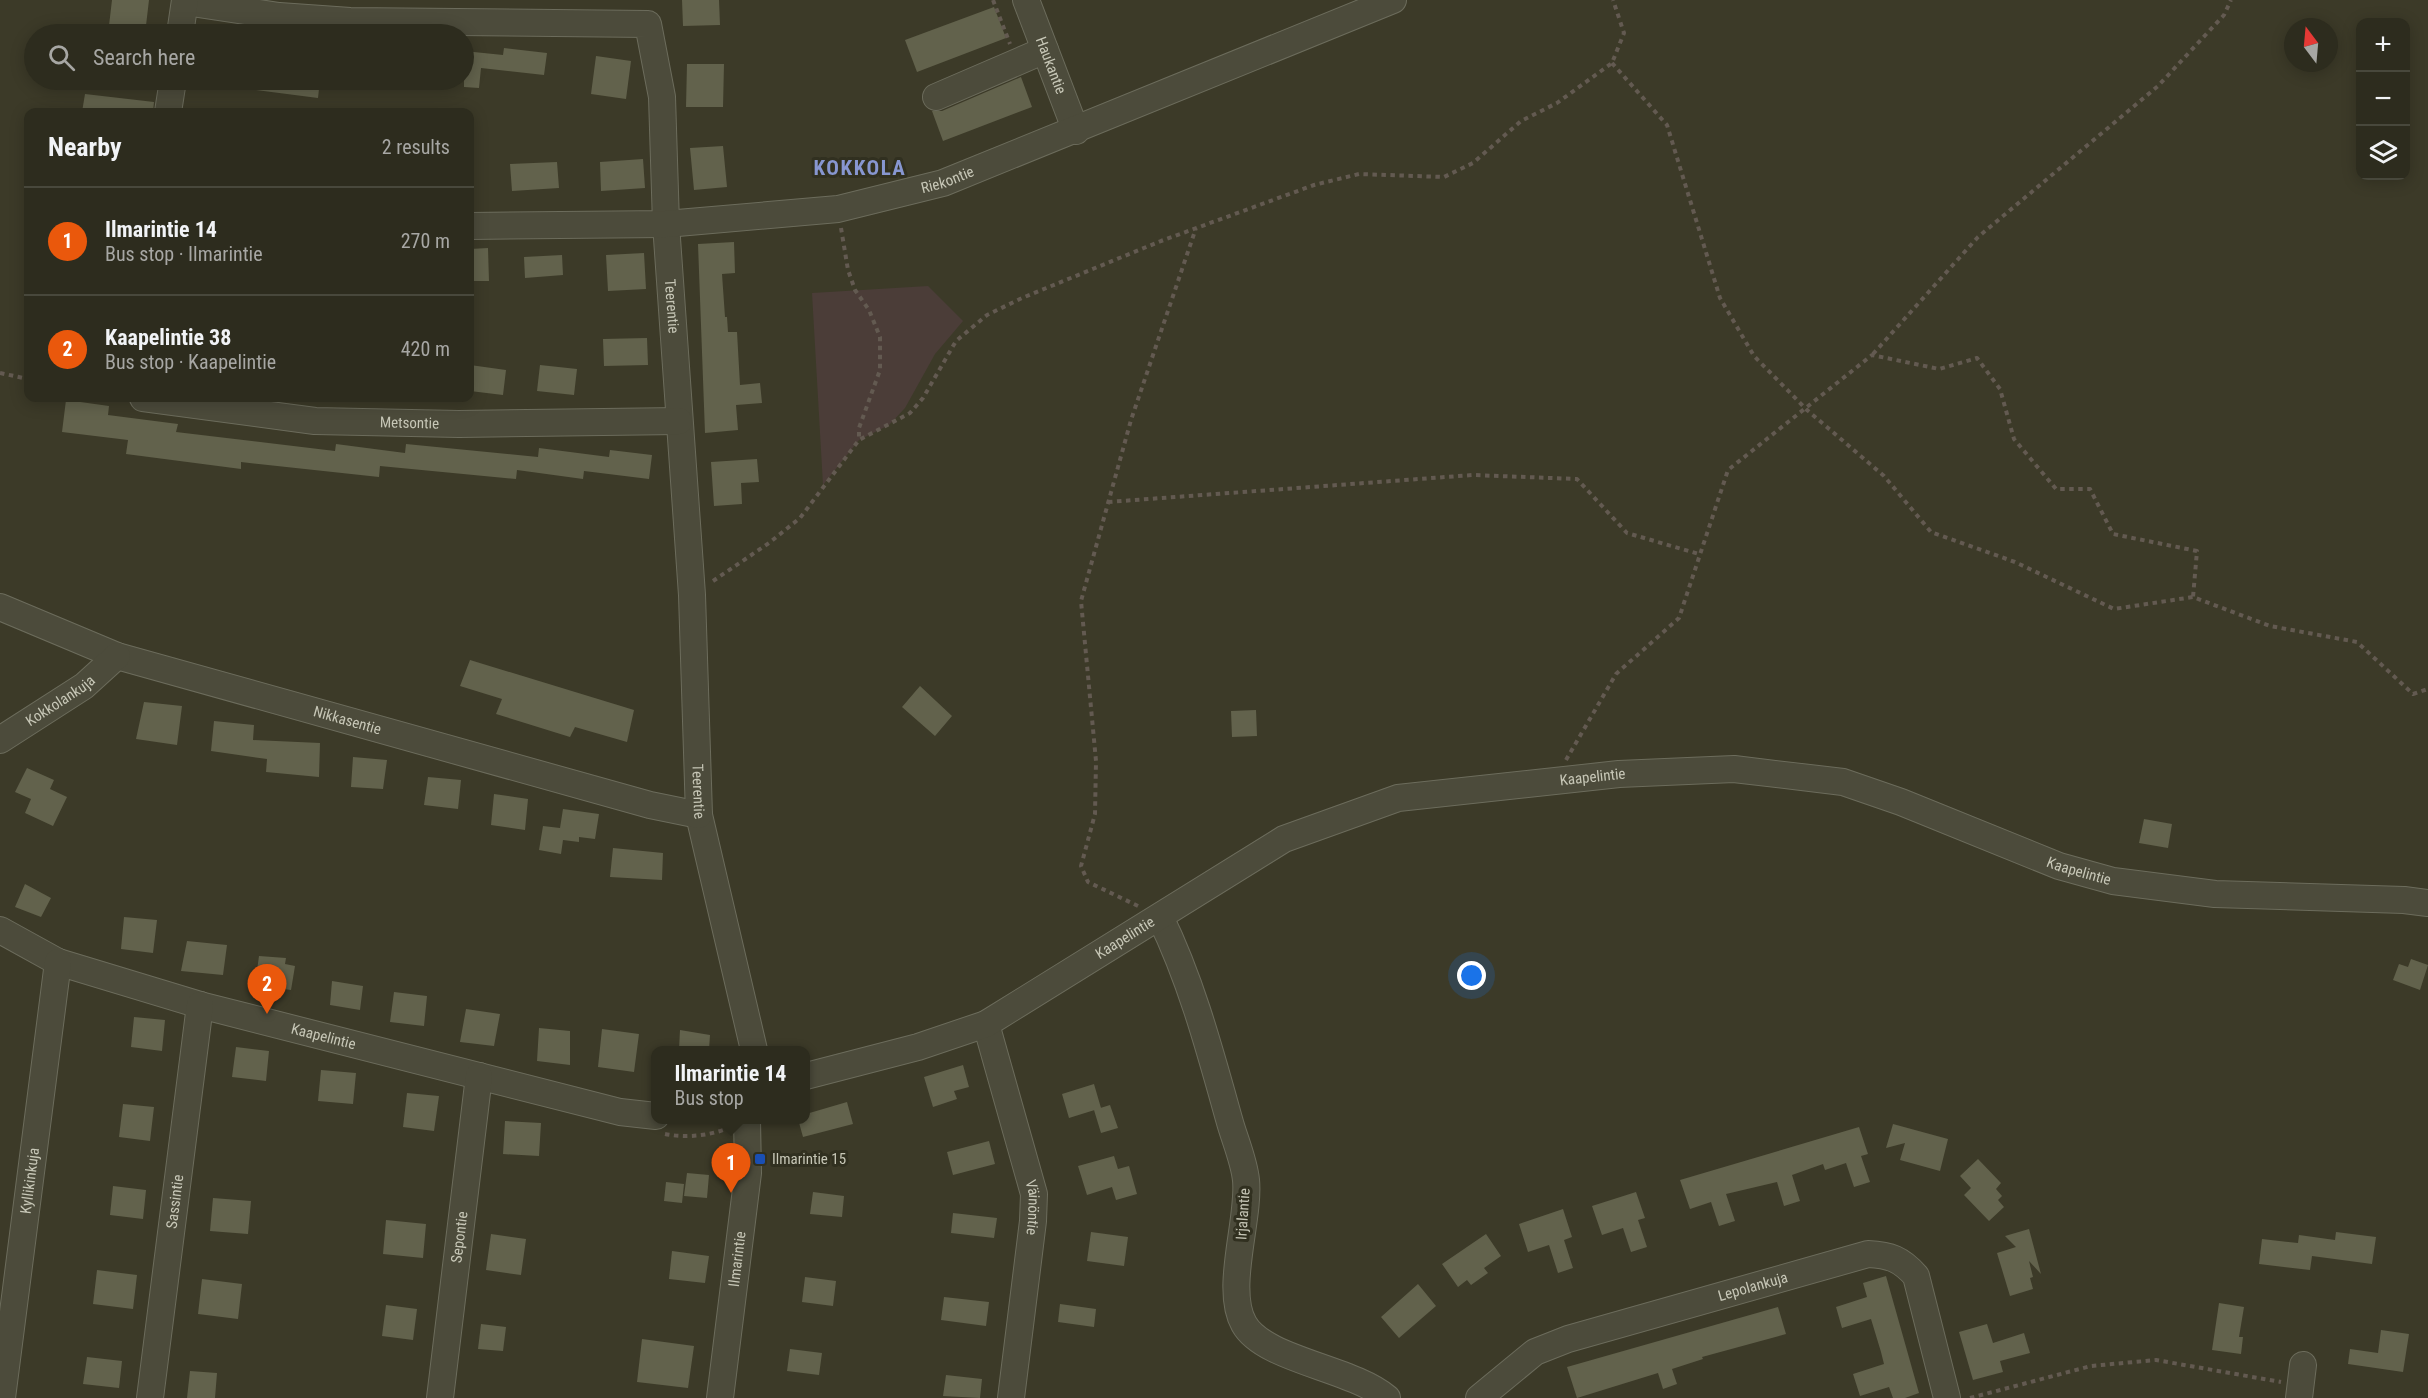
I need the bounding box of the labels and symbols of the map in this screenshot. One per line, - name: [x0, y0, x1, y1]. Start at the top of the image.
- north arrow: [2284, 18, 2338, 72]
- street label: Haukantie: [1032, 34, 1070, 97]
- district label: KOKKOLA: [814, 156, 906, 180]
- street label: Riekontie: [919, 162, 977, 197]
- street label: Teerentie: [661, 278, 683, 334]
- street label: Metsontie: [380, 413, 439, 433]
- street label: Kokkolankuja: [22, 671, 99, 730]
- street label: Nikkasentie: [311, 702, 383, 738]
- street label: Teerentie: [688, 764, 709, 821]
- street label: Kaapelintie: [1559, 765, 1626, 789]
- street label: Kaapelintie: [2044, 853, 2113, 889]
- street label: Kaapelintie: [1092, 913, 1158, 963]
- your location: [1457, 961, 1486, 990]
- pin: 2: [248, 964, 286, 1014]
- street label: Kaapelintie: [289, 1020, 358, 1053]
- pin: 1: [712, 1144, 750, 1193]
- street label: Kyllikinkuja: [17, 1147, 43, 1215]
- place label: Ilmarintie 15: [772, 1150, 846, 1168]
- marker: Ilmarintie 15: [753, 1152, 767, 1166]
- street label: Sassintie: [163, 1174, 187, 1230]
- street label: Väinöntie: [1021, 1178, 1043, 1236]
- street label: Irjalantie: [1232, 1188, 1254, 1240]
- street label: Sepontie: [447, 1210, 472, 1264]
- street label: Ilmarintie: [725, 1230, 750, 1288]
- street label: Lepolankuja: [1716, 1268, 1790, 1305]

